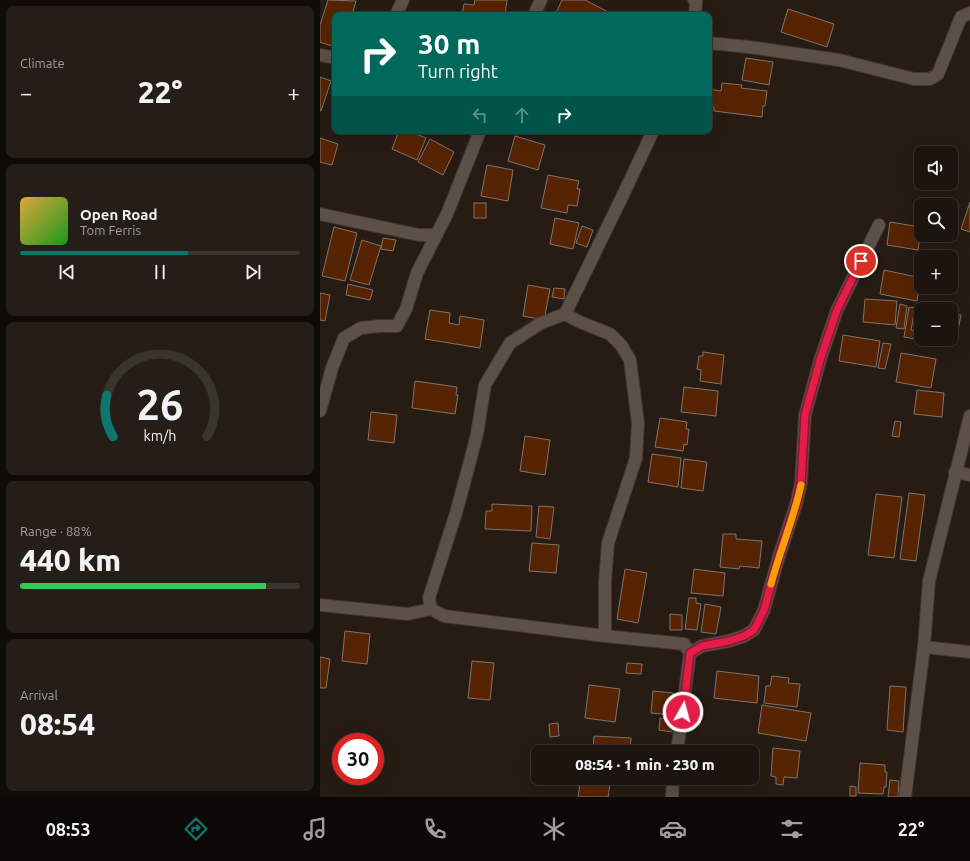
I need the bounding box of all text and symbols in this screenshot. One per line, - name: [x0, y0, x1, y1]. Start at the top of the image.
- icon: right: [352, 28, 404, 80]
- text: 30 m: [418, 28, 480, 59]
- text: Climate: [20, 56, 65, 70]
- text: Turn right: [418, 61, 498, 81]
- text: 22°: [138, 75, 182, 109]
- text: −: [20, 80, 32, 105]
- text: +: [288, 80, 300, 105]
- icon: left: [469, 104, 491, 126]
- icon: ahead: [511, 104, 533, 126]
- icon: right: [553, 104, 575, 126]
- map controls: [914, 146, 958, 346]
- button: sound: [914, 146, 958, 190]
- button: search: [914, 198, 958, 242]
- text: Open Road: [80, 206, 157, 223]
- text: Tom Ferris: [80, 223, 141, 237]
- pin: [844, 244, 878, 278]
- icon: arrive: [850, 250, 872, 272]
- button: +: [914, 250, 958, 294]
- icon: previous: [56, 261, 78, 283]
- icon: pause: [149, 261, 171, 283]
- icon: next: [242, 261, 264, 283]
- button: −: [914, 302, 958, 346]
- text: 26: [137, 380, 183, 427]
- text: km/h: [144, 427, 176, 443]
- text: Range · 88%: [20, 524, 92, 538]
- text: 440 km: [20, 543, 121, 577]
- text: Arrival: [20, 688, 58, 702]
- position arrow: [662, 691, 704, 733]
- text: 08:54: [20, 707, 95, 741]
- speed limit sign: 30: [332, 733, 384, 785]
- text: 08:54 · 1 min · 230 m: [575, 756, 715, 773]
- icon: directions: [182, 815, 210, 843]
- icon: music: [301, 815, 329, 843]
- icon: phone: [421, 815, 449, 843]
- icon: climate: [540, 815, 568, 843]
- icon: car: [659, 815, 687, 843]
- icon: filters: [778, 815, 806, 843]
- text: 08:53: [46, 819, 91, 839]
- text: 22°: [898, 819, 924, 839]

